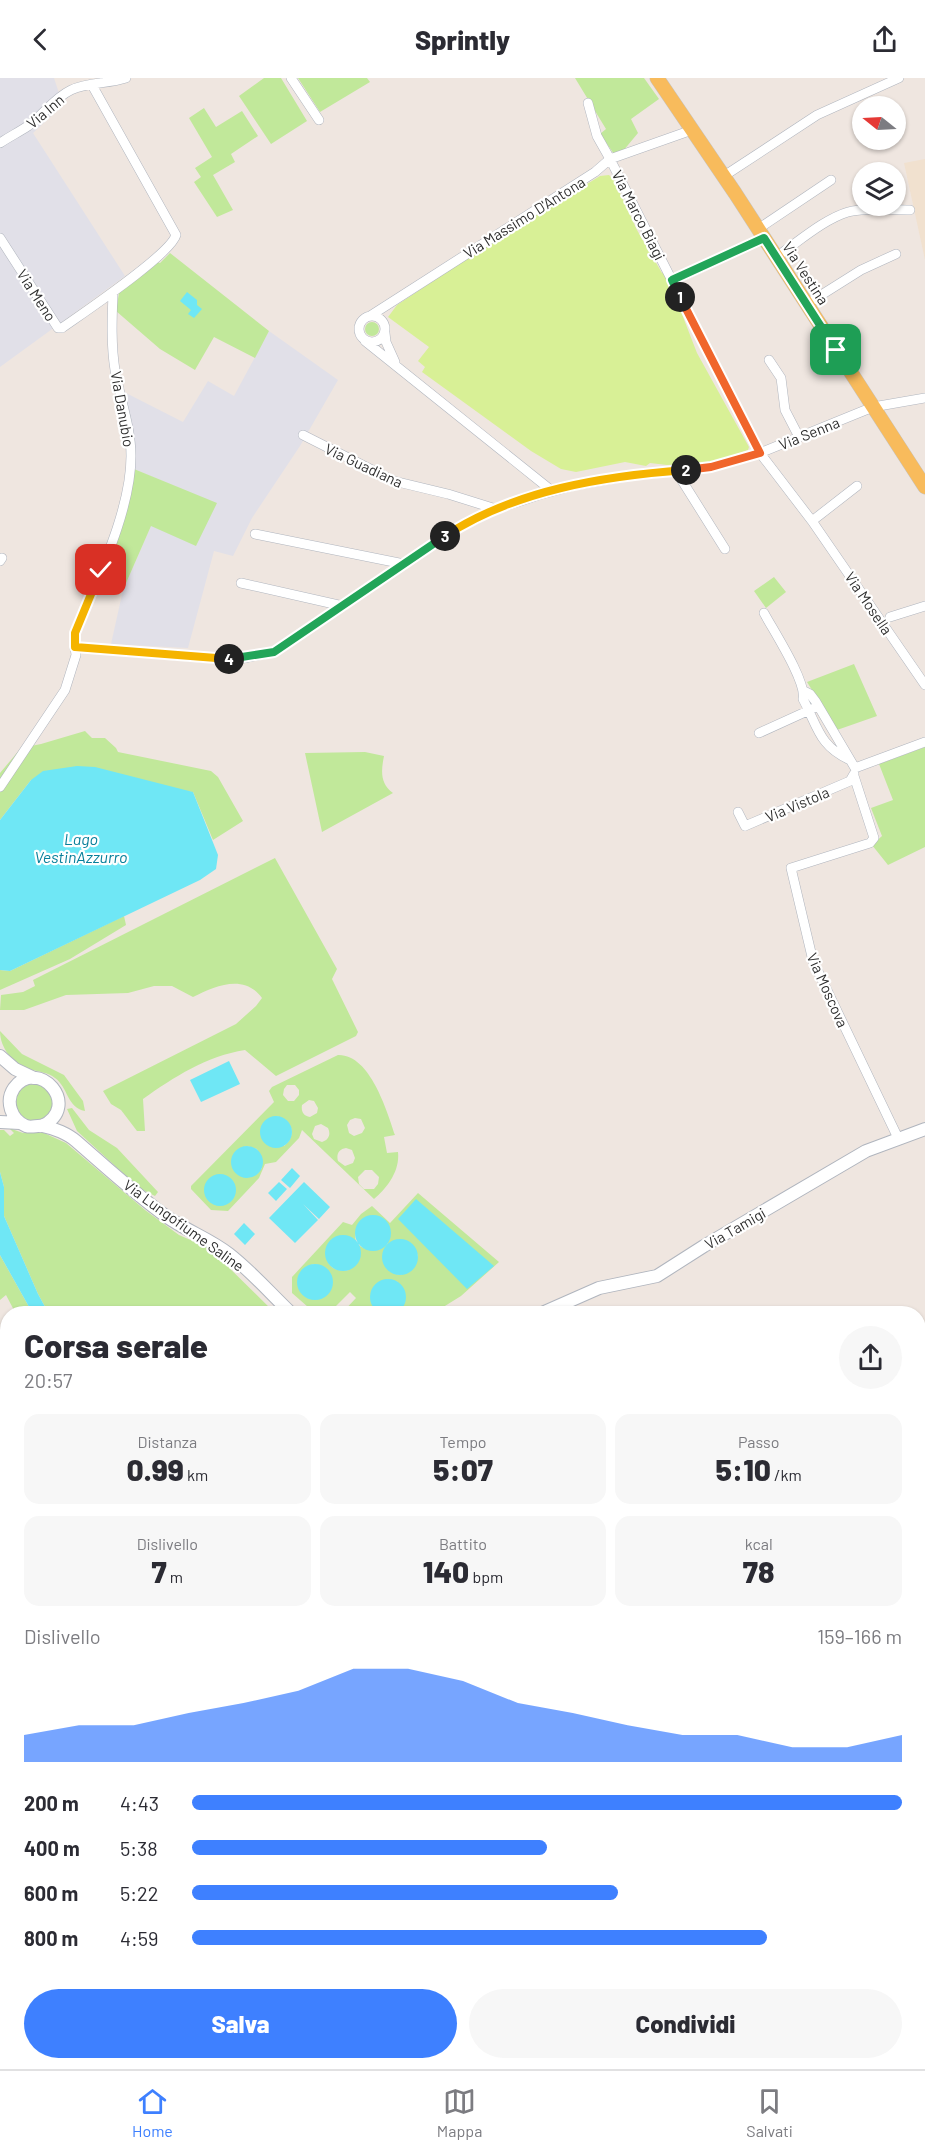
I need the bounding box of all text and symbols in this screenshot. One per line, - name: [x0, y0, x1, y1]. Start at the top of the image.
- icon: back: [24, 23, 57, 56]
- text: Sprintly: [415, 23, 510, 55]
- icon: share: [868, 23, 901, 56]
- street label: Via Inn: [23, 90, 67, 132]
- north arrow: [852, 96, 906, 150]
- map controls: [852, 96, 906, 216]
- button: layers: [852, 162, 906, 216]
- street label: Via Marco Biagi: [609, 167, 669, 263]
- street label: Via Massimo D'Antona: [460, 172, 588, 262]
- street label: Via Vestina: [779, 238, 833, 308]
- street label: Via Meno: [14, 266, 60, 324]
- pin: 1: [665, 282, 695, 312]
- text: 1: [677, 287, 683, 306]
- pin: [810, 324, 861, 375]
- icon: arrive: [819, 333, 852, 366]
- street label: Via Danubio: [107, 370, 139, 448]
- street label: Via Senna: [776, 413, 842, 453]
- street label: Via Guadiana: [322, 439, 406, 491]
- pin: 2: [671, 455, 701, 485]
- text: 2: [682, 460, 690, 479]
- pin: 3: [430, 521, 460, 551]
- text: 3: [441, 526, 449, 545]
- pin: [75, 544, 126, 595]
- icon: check: [84, 553, 117, 586]
- street label: Via Mosella: [841, 568, 897, 638]
- pin: 4: [214, 644, 244, 674]
- text: 4: [224, 649, 234, 668]
- street label: Via Vistola: [762, 782, 832, 826]
- water label: Lago VestinAzzurro: [34, 829, 128, 866]
- street label: Via Moscova: [804, 950, 852, 1030]
- street label: Via Lungofiume Saline: [120, 1175, 248, 1275]
- street label: Via Tamigi: [701, 1203, 769, 1253]
- text: Corsa serale: [24, 1325, 208, 1365]
- button: share: [839, 1326, 902, 1389]
- text: 20:57: [24, 1368, 73, 1392]
- text: Distanza: [138, 1432, 197, 1451]
- text: Tempo: [439, 1432, 487, 1451]
- text: Passo: [738, 1432, 779, 1451]
- text: 0.99: [127, 1451, 184, 1487]
- text: 5:07: [433, 1451, 493, 1487]
- text: 5:10: [716, 1451, 771, 1487]
- text: km: [184, 1465, 208, 1484]
- text: /km: [771, 1465, 802, 1484]
- text: Dislivello: [137, 1534, 198, 1553]
- text: Battito: [439, 1534, 487, 1553]
- text: kcal: [745, 1534, 773, 1553]
- text: 7: [152, 1553, 167, 1589]
- text: 140: [423, 1553, 469, 1589]
- text: 78: [743, 1553, 774, 1589]
- text: m: [167, 1567, 183, 1586]
- text: bpm: [469, 1567, 503, 1586]
- text: Dislivello: [24, 1624, 101, 1648]
- text: 159–166 m: [817, 1624, 902, 1648]
- text: 200 m: [24, 1791, 79, 1815]
- text: 4:43: [120, 1791, 159, 1815]
- text: 400 m: [24, 1836, 80, 1860]
- text: 5:38: [120, 1836, 158, 1860]
- text: 600 m: [24, 1881, 78, 1905]
- text: 5:22: [120, 1881, 159, 1905]
- text: 800 m: [24, 1926, 78, 1950]
- text: 4:59: [120, 1926, 159, 1950]
- button: Salva: [24, 1989, 457, 2058]
- button: Condividi: [469, 1989, 902, 2058]
- tab: Home: [132, 2085, 173, 2140]
- tab: Mappa: [437, 2085, 482, 2140]
- tab: Salvati: [746, 2085, 793, 2140]

